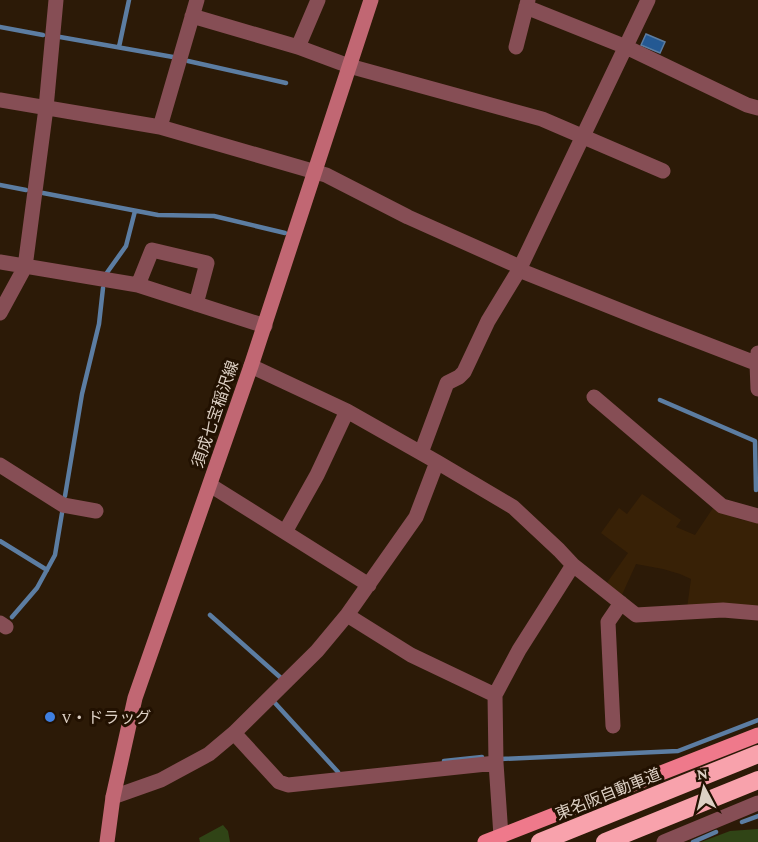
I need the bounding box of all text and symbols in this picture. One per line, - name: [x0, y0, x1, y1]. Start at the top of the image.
- street label: 須成七宝稲沢線: [189, 358, 241, 470]
- place label: V・ドラッグ: [62, 709, 151, 726]
- marker: V・ドラッグ: [43, 710, 57, 724]
- north arrow: [674, 758, 734, 818]
- text: N: [696, 764, 709, 783]
- street label: 東名阪自動車道: [553, 765, 663, 823]

